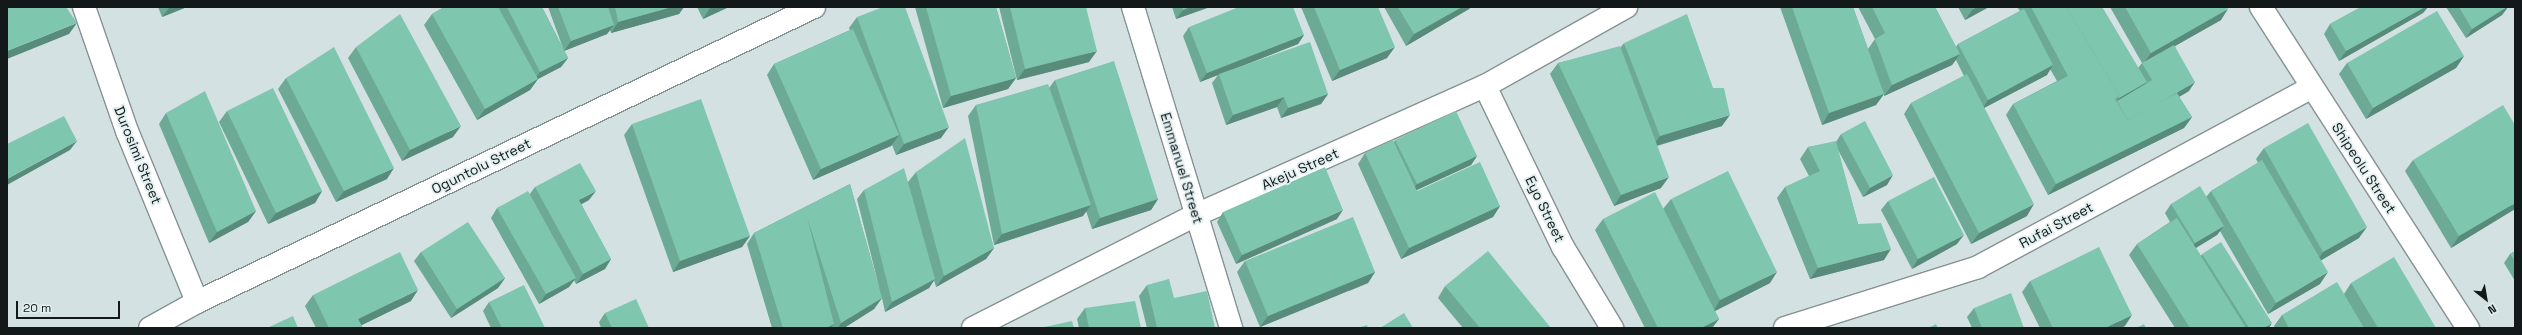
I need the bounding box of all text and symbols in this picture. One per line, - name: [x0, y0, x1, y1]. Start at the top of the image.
- street label: Durosimi Street: [111, 104, 165, 206]
- street label: Emmanuel Street: [1157, 110, 1207, 226]
- street label: Shipeolu Street: [2328, 119, 2400, 217]
- street label: Oguntolu Street: [429, 135, 533, 197]
- street label: Akeju Street: [1259, 145, 1341, 193]
- street label: Eyo Street: [1522, 173, 1568, 245]
- street label: Rufai Street: [2016, 198, 2096, 252]
- north arrow: [2466, 279, 2506, 319]
- scale bar: [18, 293, 122, 319]
- text: 20 m: [23, 300, 51, 316]
- text: N: [2485, 301, 2499, 317]

